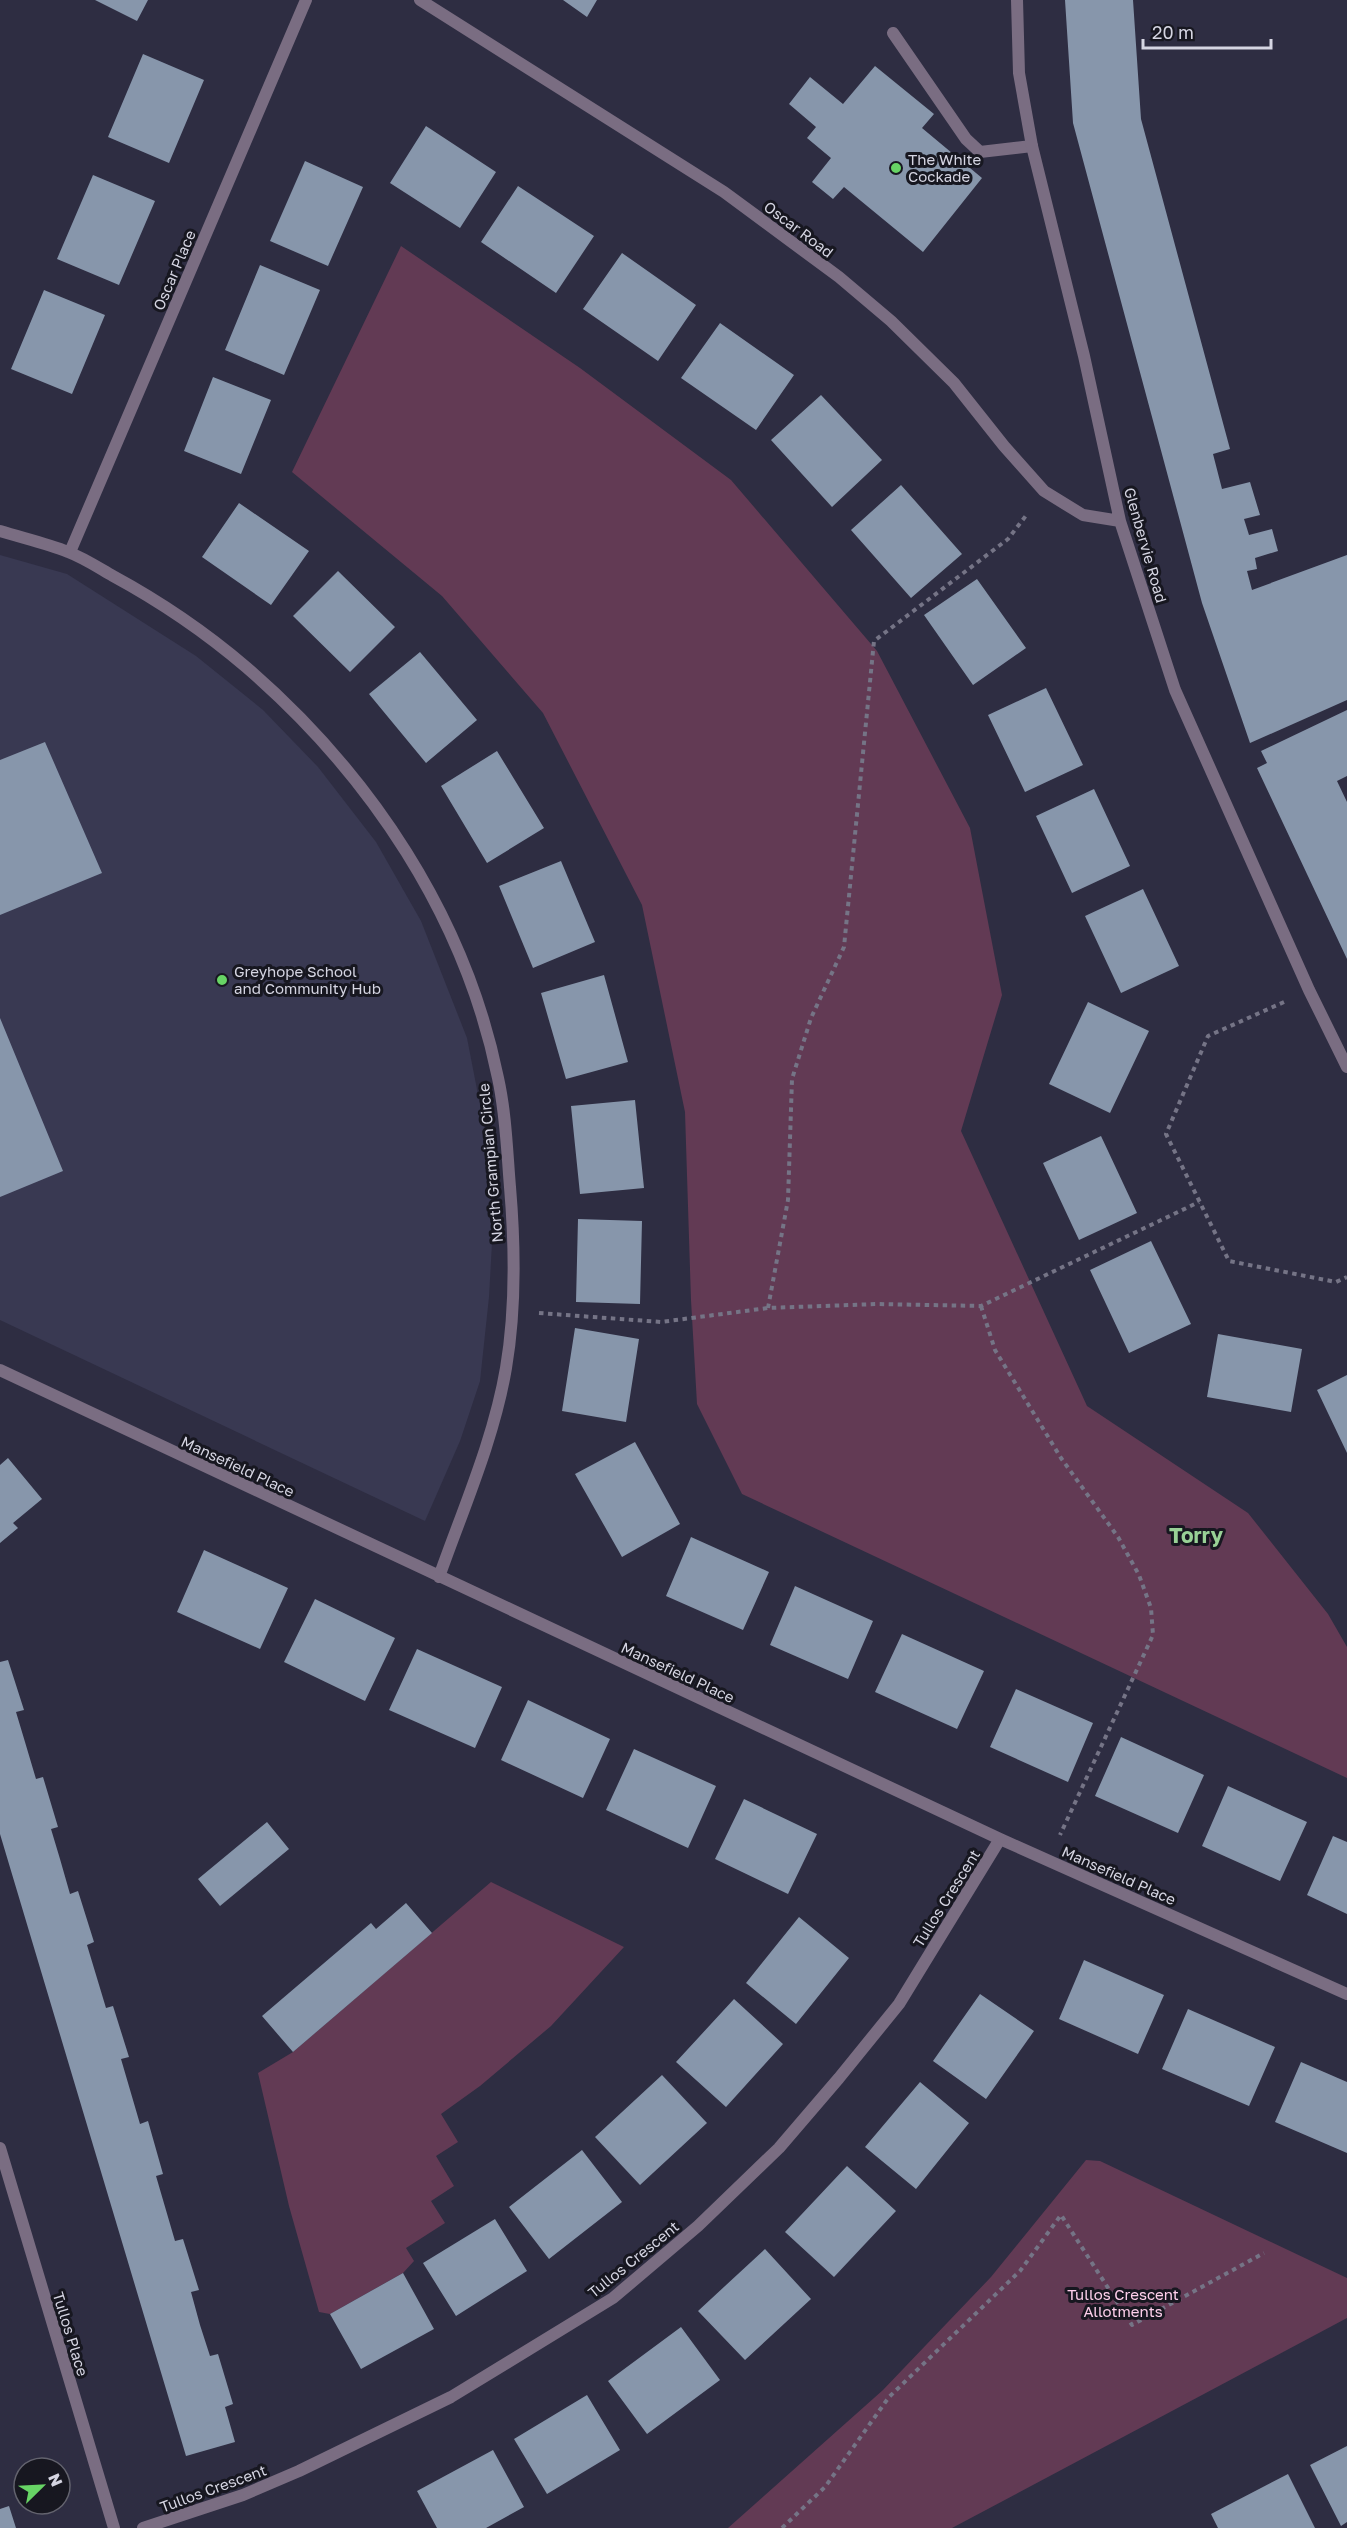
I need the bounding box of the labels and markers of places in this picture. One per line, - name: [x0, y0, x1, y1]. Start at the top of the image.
- place label: The White Cockade: [908, 150, 982, 185]
- marker: The White Cockade: [889, 161, 903, 175]
- place label: Greyhope School and Community Hub: [234, 962, 381, 997]
- marker: Greyhope School and Community Hub: [215, 973, 229, 987]

